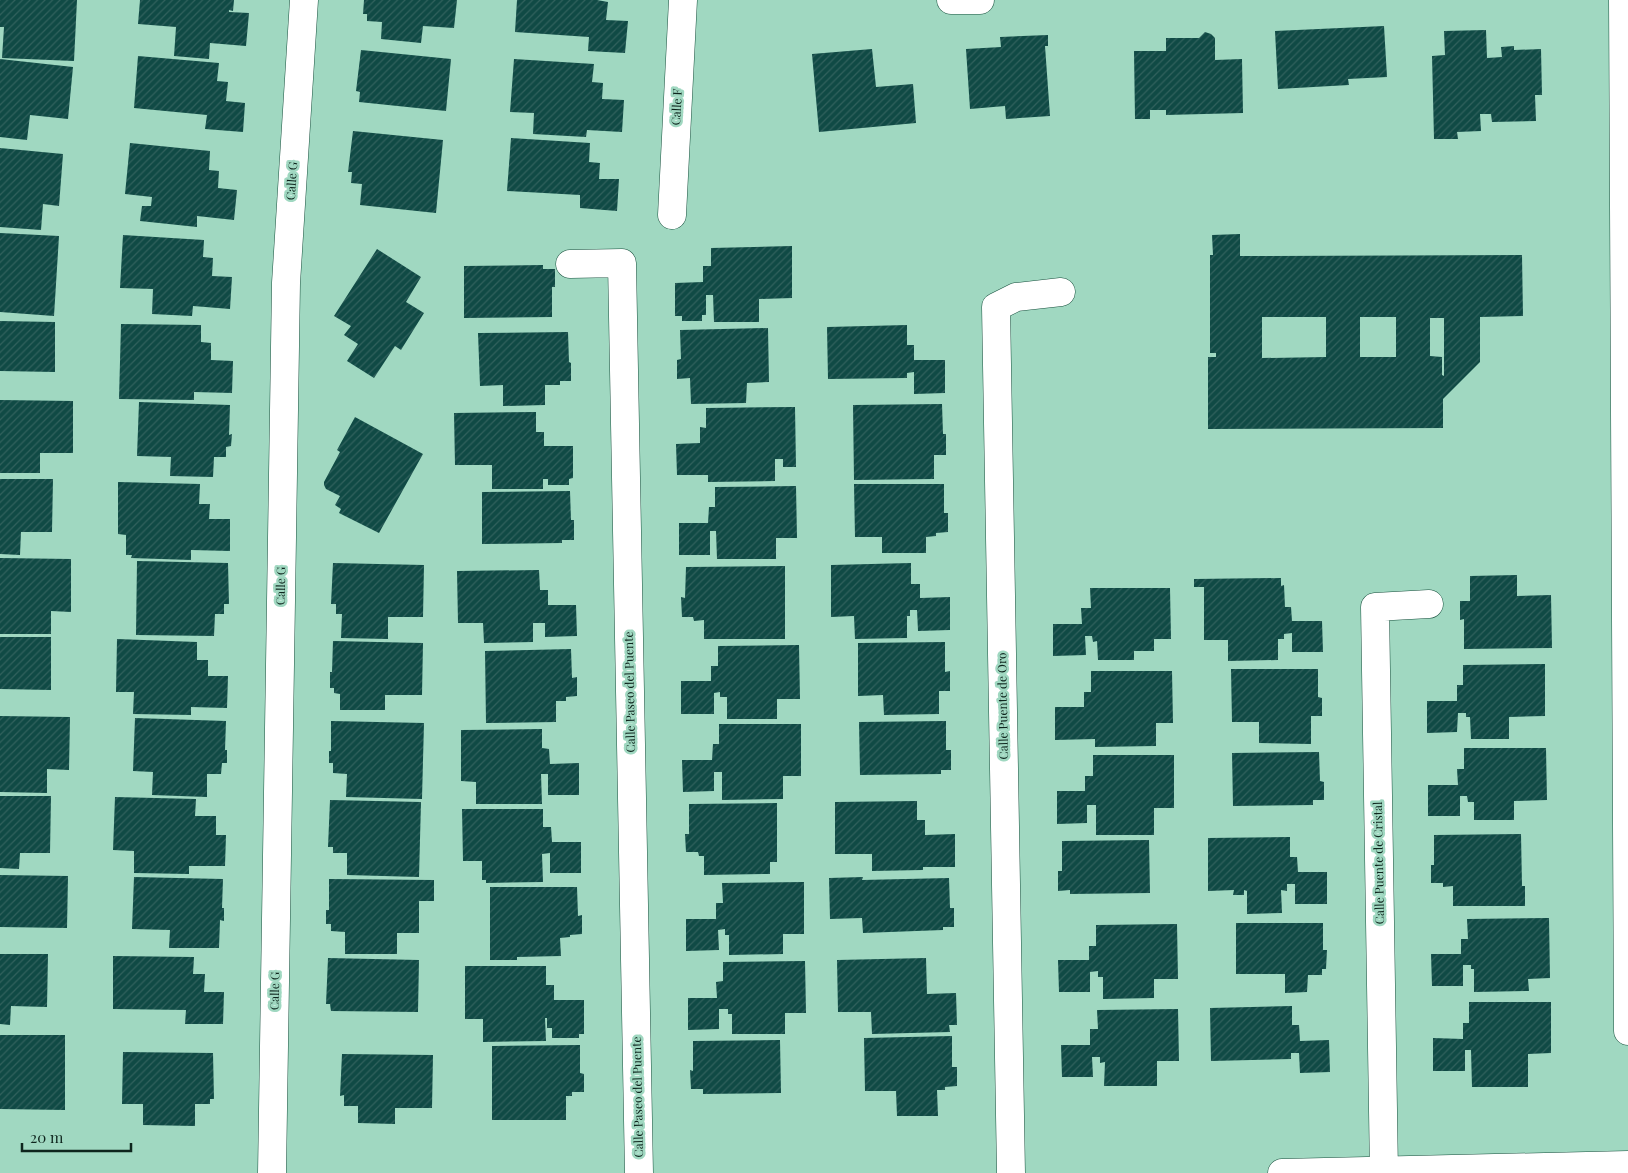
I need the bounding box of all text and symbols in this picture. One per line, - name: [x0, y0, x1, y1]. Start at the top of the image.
- street label: Calle F: [667, 88, 685, 126]
- street label: Calle G: [282, 161, 300, 201]
- street label: Calle G: [272, 566, 288, 605]
- street label: Calle Paseo del Puente: [620, 631, 638, 753]
- street label: Calle Puente de Oro: [993, 652, 1011, 760]
- street label: Calle Puente de Cristal: [1369, 801, 1387, 925]
- street label: Calle G: [266, 971, 282, 1010]
- street label: Calle Paseo del Puente: [628, 1036, 646, 1158]
- scale bar: [22, 1120, 131, 1152]
- text: 20 m: [30, 1127, 64, 1147]

